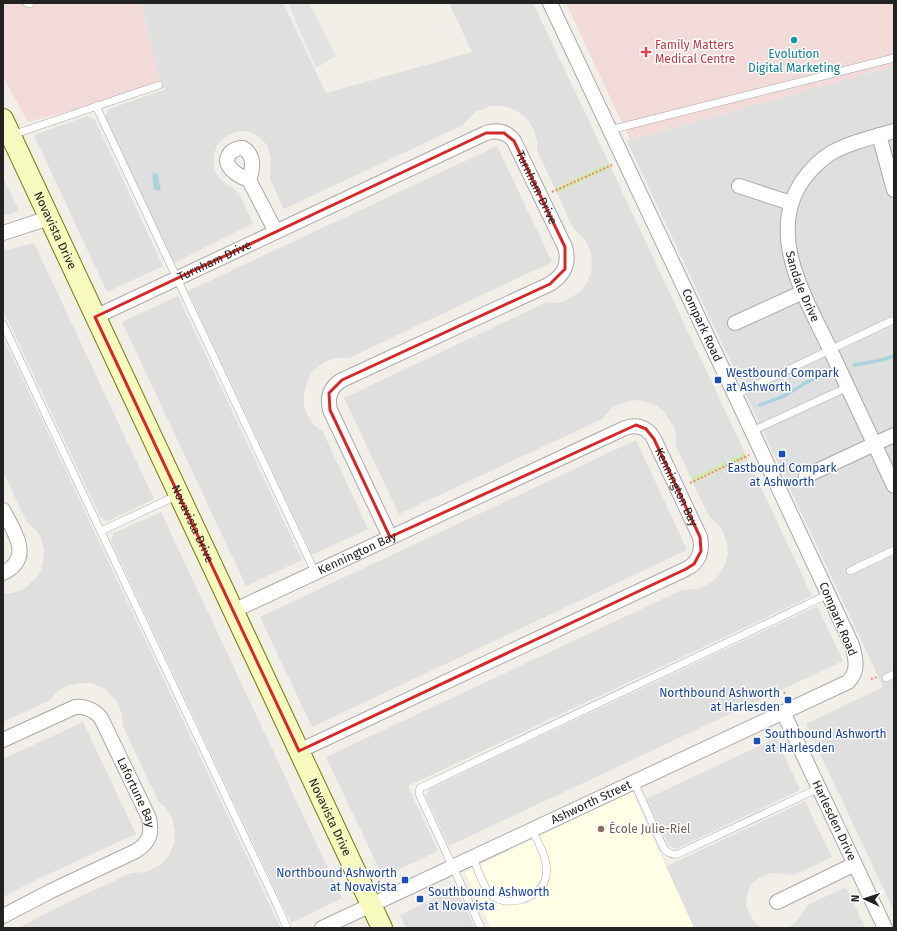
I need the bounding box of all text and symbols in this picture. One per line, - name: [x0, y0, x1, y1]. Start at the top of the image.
- marker: Evolution Digital Marketing: [789, 35, 799, 45]
- place label: Family Matters Medical Centre: [655, 38, 735, 66]
- marker: Family Matters Medical Centre: [640, 46, 652, 58]
- place label: Evolution Digital Marketing: [748, 47, 841, 75]
- street label: Turnham Drive: [513, 149, 560, 226]
- street label: Novavista Drive: [31, 189, 79, 272]
- street label: Turnham Drive: [175, 238, 253, 284]
- street label: Sandale Drive: [783, 250, 823, 324]
- street label: Compark Road: [679, 286, 725, 364]
- place label: Westbound Compark at Ashworth: [726, 366, 840, 394]
- marker: Westbound Compark at Ashworth: [713, 375, 723, 385]
- street label: Kennington Bay: [652, 446, 701, 529]
- marker: Eastbound Compark at Ashworth: [777, 449, 787, 459]
- place label: Eastbound Compark at Ashworth: [727, 461, 837, 489]
- street label: Novavista Drive: [168, 483, 217, 565]
- street label: Kennington Bay: [316, 529, 399, 577]
- street label: Compark Road: [816, 580, 860, 658]
- place label: Northbound Ashworth at Harlesden: [659, 686, 780, 714]
- marker: Northbound Ashworth at Harlesden: [783, 695, 793, 705]
- place label: Southbound Ashworth at Harlesden: [765, 727, 887, 755]
- marker: Southbound Ashworth at Harlesden: [752, 736, 762, 746]
- street label: Lafortune Bay: [114, 755, 157, 828]
- street label: Novavista Drive: [306, 776, 354, 858]
- street label: Ashworth Street: [549, 777, 634, 827]
- street label: Harlesden Drive: [809, 778, 859, 863]
- place label: École Julie-Riel: [609, 821, 691, 836]
- marker: École Julie-Riel: [596, 824, 606, 834]
- place label: Northbound Ashworth at Novavista: [276, 866, 397, 894]
- marker: Northbound Ashworth at Novavista: [400, 875, 410, 885]
- north arrow: [845, 879, 885, 919]
- place label: Southbound Ashworth at Novavista: [428, 885, 550, 913]
- marker: Southbound Ashworth at Novavista: [415, 894, 425, 904]
- text: N: [849, 895, 862, 902]

